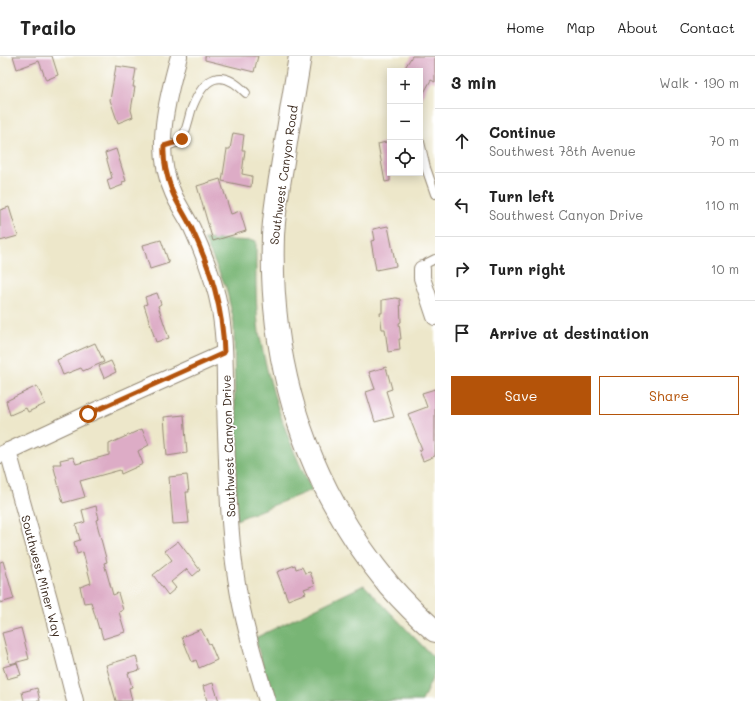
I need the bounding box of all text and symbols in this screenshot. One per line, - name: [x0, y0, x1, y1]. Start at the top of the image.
- text: Trailo: [20, 15, 76, 40]
- text: Home: [506, 18, 544, 37]
- text: Map: [566, 18, 595, 37]
- text: About: [617, 18, 658, 37]
- text: Contact: [680, 18, 735, 37]
- map controls: [387, 68, 423, 176]
- button: +: [387, 68, 423, 104]
- text: 3 min: [451, 71, 496, 93]
- text: Walk · 190 m: [659, 74, 739, 91]
- street label: Southwest Canyon Road: [265, 104, 301, 246]
- button: −: [387, 104, 423, 140]
- text: Continue: [489, 122, 556, 142]
- route end: [173, 130, 191, 148]
- icon: ahead: [451, 130, 473, 152]
- text: 70 m: [709, 132, 739, 149]
- button: locate: [387, 140, 423, 176]
- text: Southwest 78th Avenue: [489, 142, 636, 159]
- text: Turn left: [489, 186, 554, 206]
- icon: left: [451, 194, 473, 216]
- text: 110 m: [705, 196, 739, 213]
- text: Southwest Canyon Drive: [489, 206, 643, 223]
- icon: right: [451, 258, 473, 280]
- text: Turn right: [489, 259, 566, 279]
- text: 10 m: [711, 260, 739, 277]
- icon: arrive: [451, 322, 473, 344]
- text: Arrive at destination: [489, 323, 649, 343]
- street label: Southwest Canyon Drive: [218, 375, 238, 517]
- button: Save: [451, 376, 591, 415]
- button: Share: [599, 376, 739, 415]
- route start: [79, 405, 97, 423]
- street label: Southwest Miner Way: [18, 513, 66, 639]

